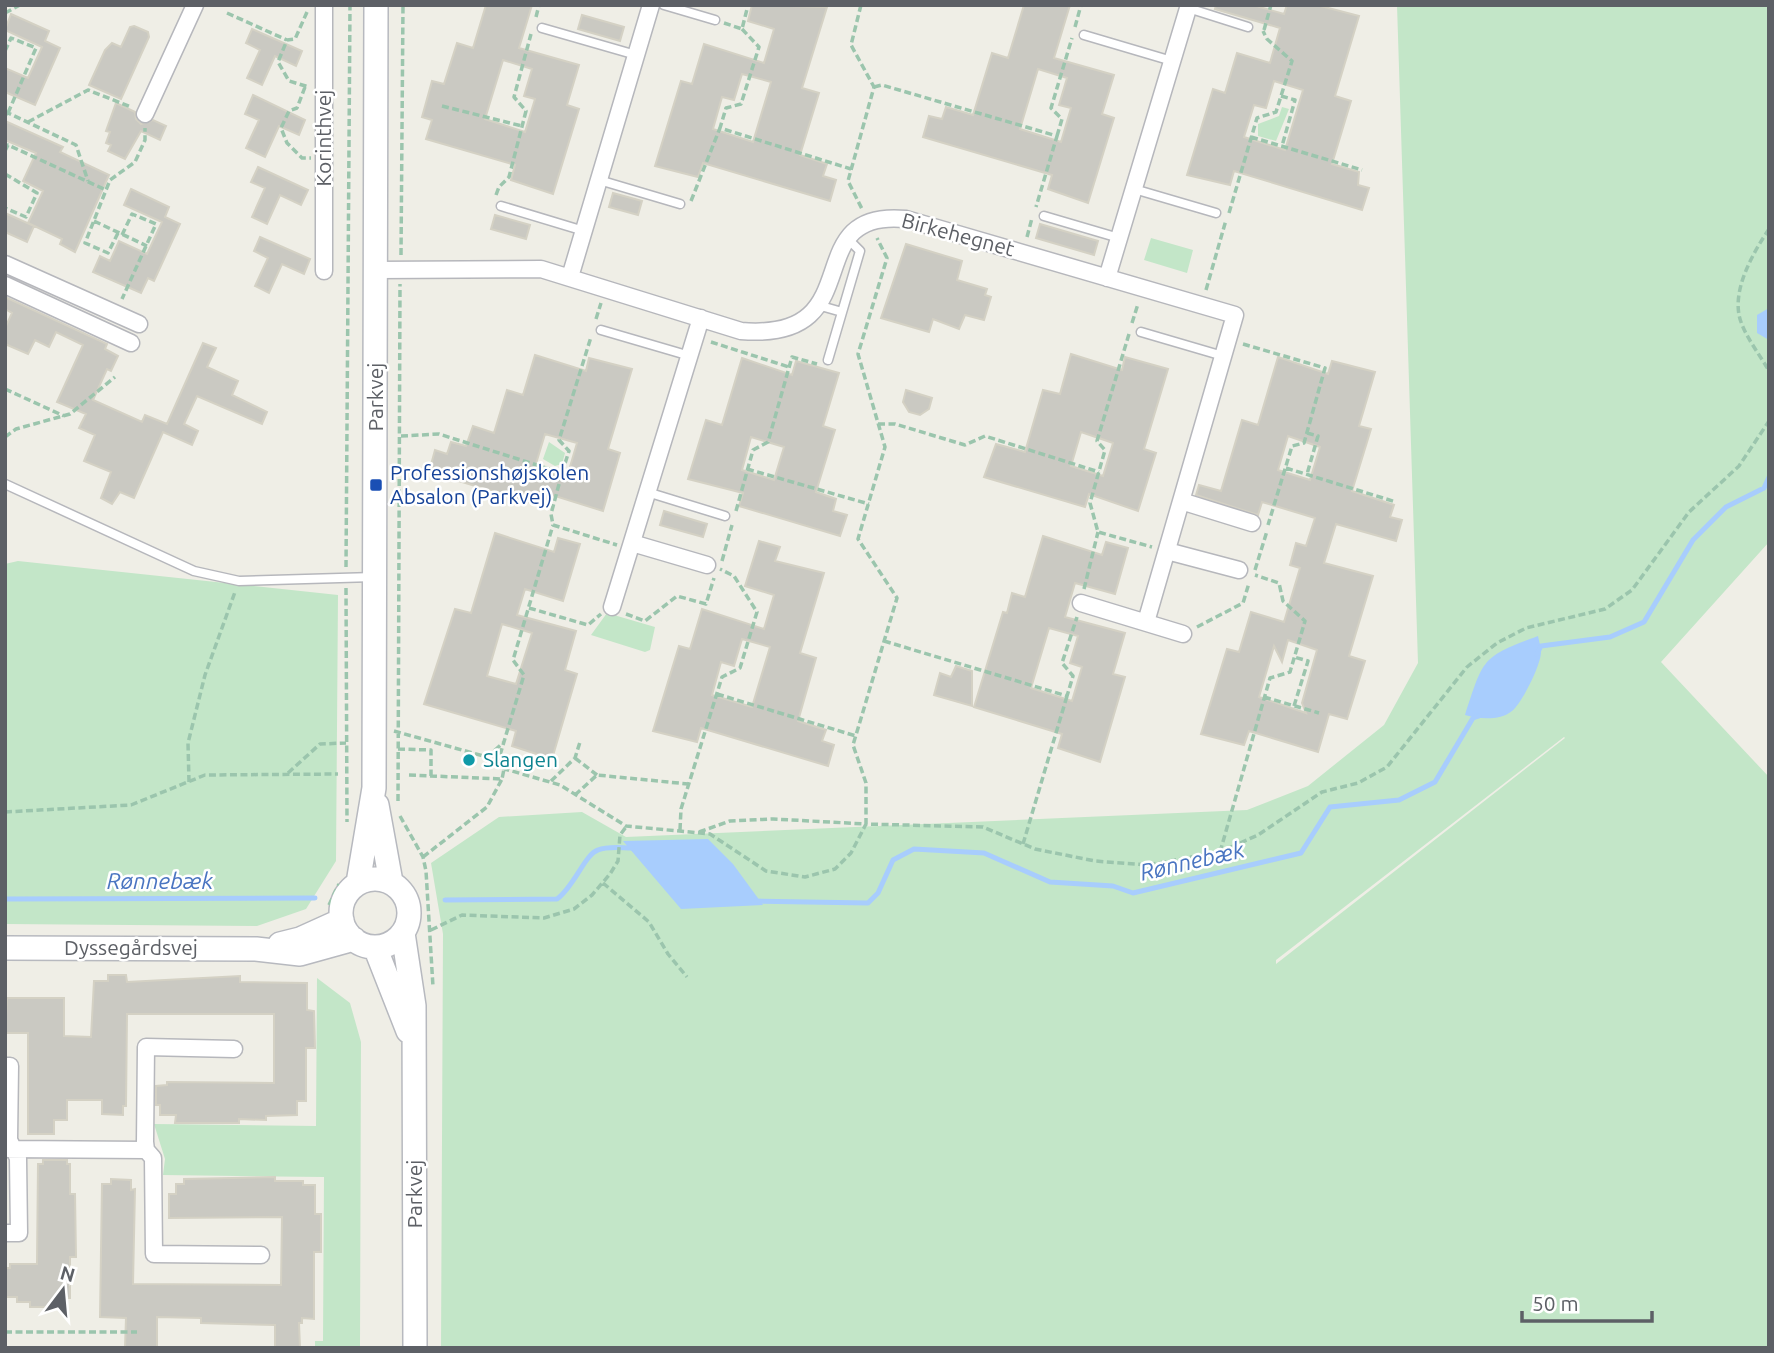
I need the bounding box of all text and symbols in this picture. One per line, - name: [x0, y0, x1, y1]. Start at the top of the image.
- street label: Korinthvej: [311, 90, 335, 186]
- street label: Birkehegnet: [899, 207, 1017, 261]
- street label: Parkvej: [363, 363, 387, 431]
- place label: Professionshøjskolen Absalon (Parkvej): [390, 460, 589, 508]
- marker: Professionshøjskolen Absalon (Parkvej): [368, 477, 384, 493]
- place label: Slangen: [483, 747, 558, 771]
- marker: Slangen: [461, 752, 477, 768]
- water label: Rønnebæk: [1137, 836, 1247, 885]
- water label: Rønnebæk: [107, 868, 213, 893]
- street label: Dyssegårdsvej: [64, 935, 198, 959]
- street label: Parkvej: [402, 1160, 426, 1228]
- north arrow: [28, 1255, 98, 1325]
- text: N: [58, 1261, 78, 1286]
- scale bar: [1522, 1280, 1652, 1324]
- text: 50 m: [1532, 1291, 1579, 1315]

